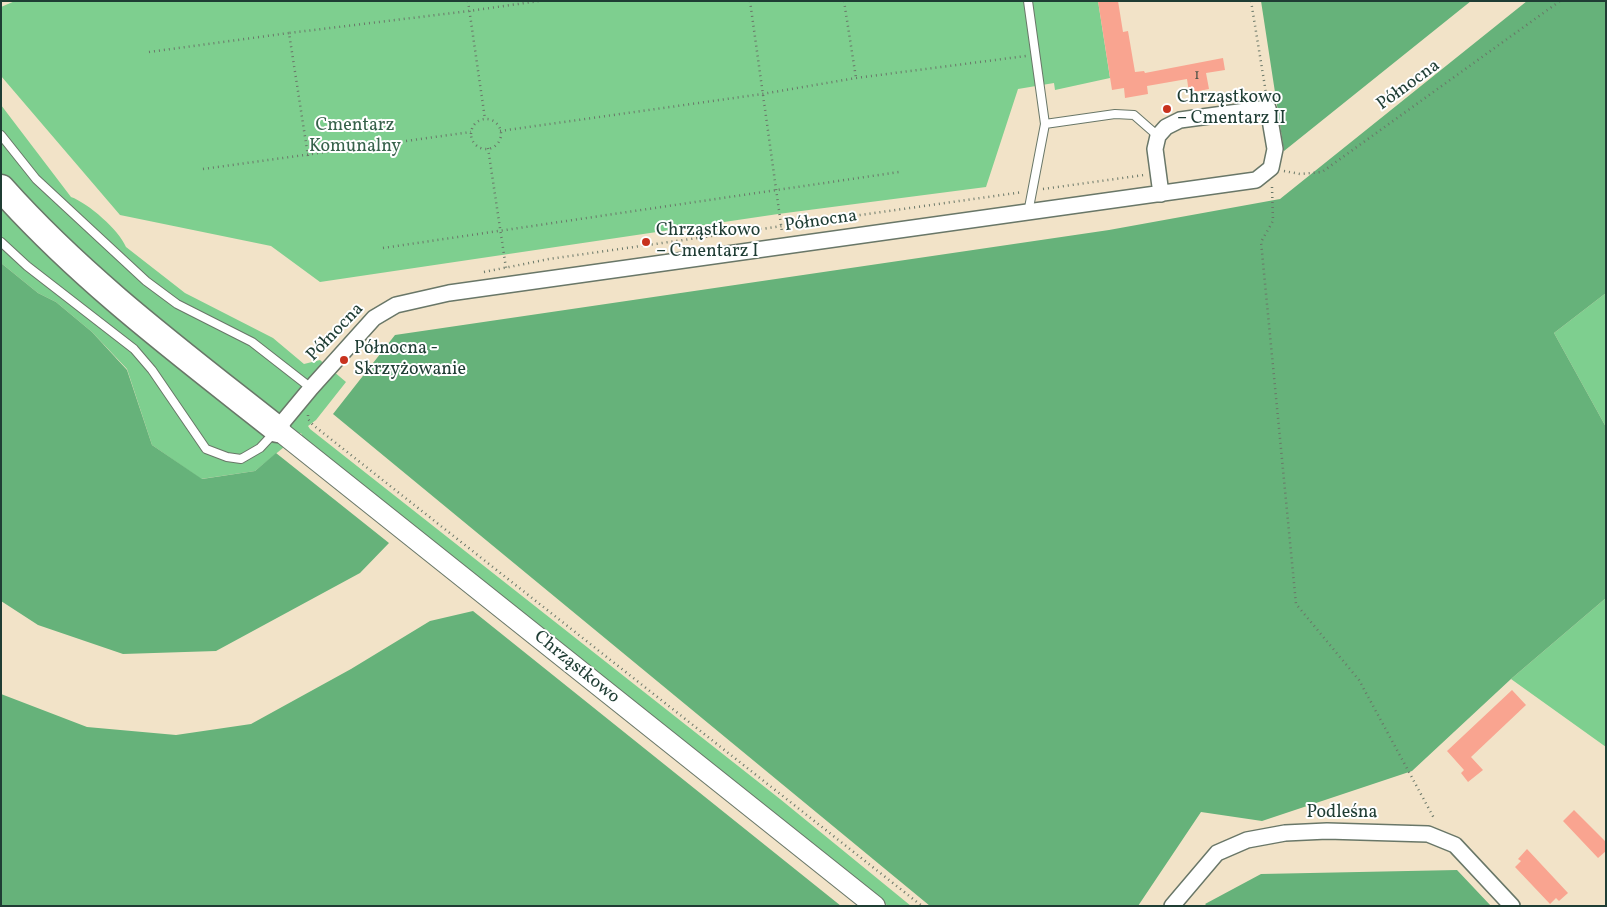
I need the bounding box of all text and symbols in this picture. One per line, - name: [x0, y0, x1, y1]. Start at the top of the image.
- street label: Północna: [1373, 56, 1445, 116]
- house number: 1: [1194, 67, 1200, 85]
- place label: Chrząstkowo – Cmentarz II: [1177, 88, 1286, 130]
- marker: Chrząstkowo – Cmentarz II: [1161, 103, 1173, 115]
- park label: Cmentarz Komunalny: [309, 116, 401, 158]
- street label: Północna: [783, 206, 859, 238]
- place label: Chrząstkowo – Cmentarz I: [656, 221, 760, 264]
- marker: Chrząstkowo – Cmentarz I: [640, 236, 652, 248]
- street label: Północna: [303, 299, 369, 367]
- place label: Północna - Skrzyżowanie: [354, 339, 466, 382]
- marker: Północna - Skrzyżowanie: [338, 354, 350, 366]
- street label: Chrząstkowo: [529, 627, 623, 709]
- street label: Podleśna: [1306, 803, 1378, 825]

